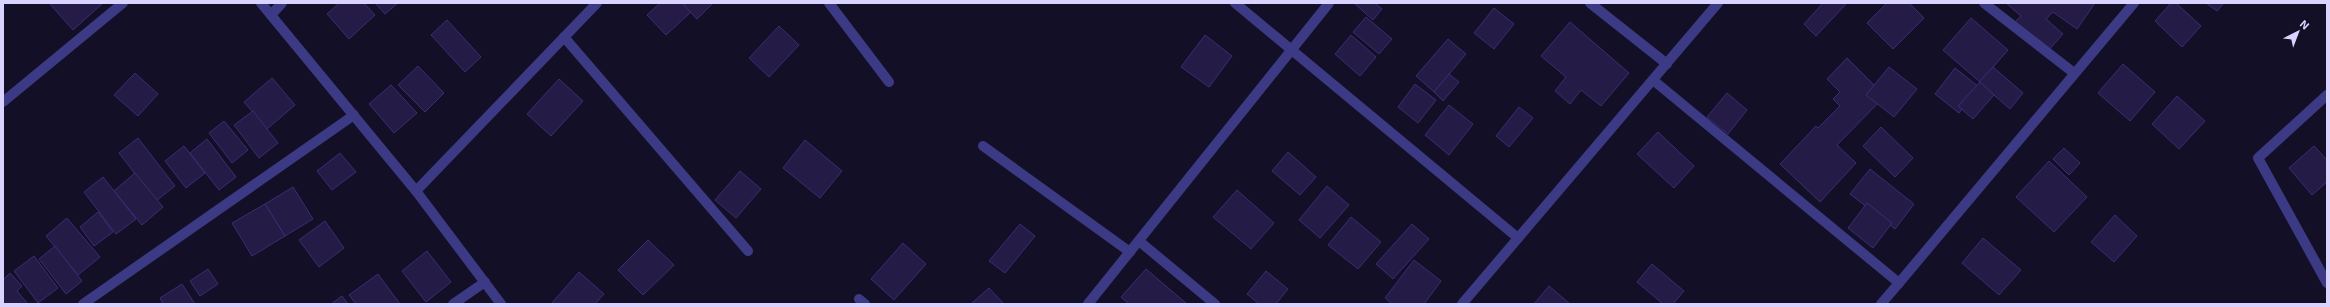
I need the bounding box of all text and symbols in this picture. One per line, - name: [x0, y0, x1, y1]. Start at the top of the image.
- north arrow: [2278, 12, 2318, 52]
- text: N: [2298, 17, 2312, 32]

